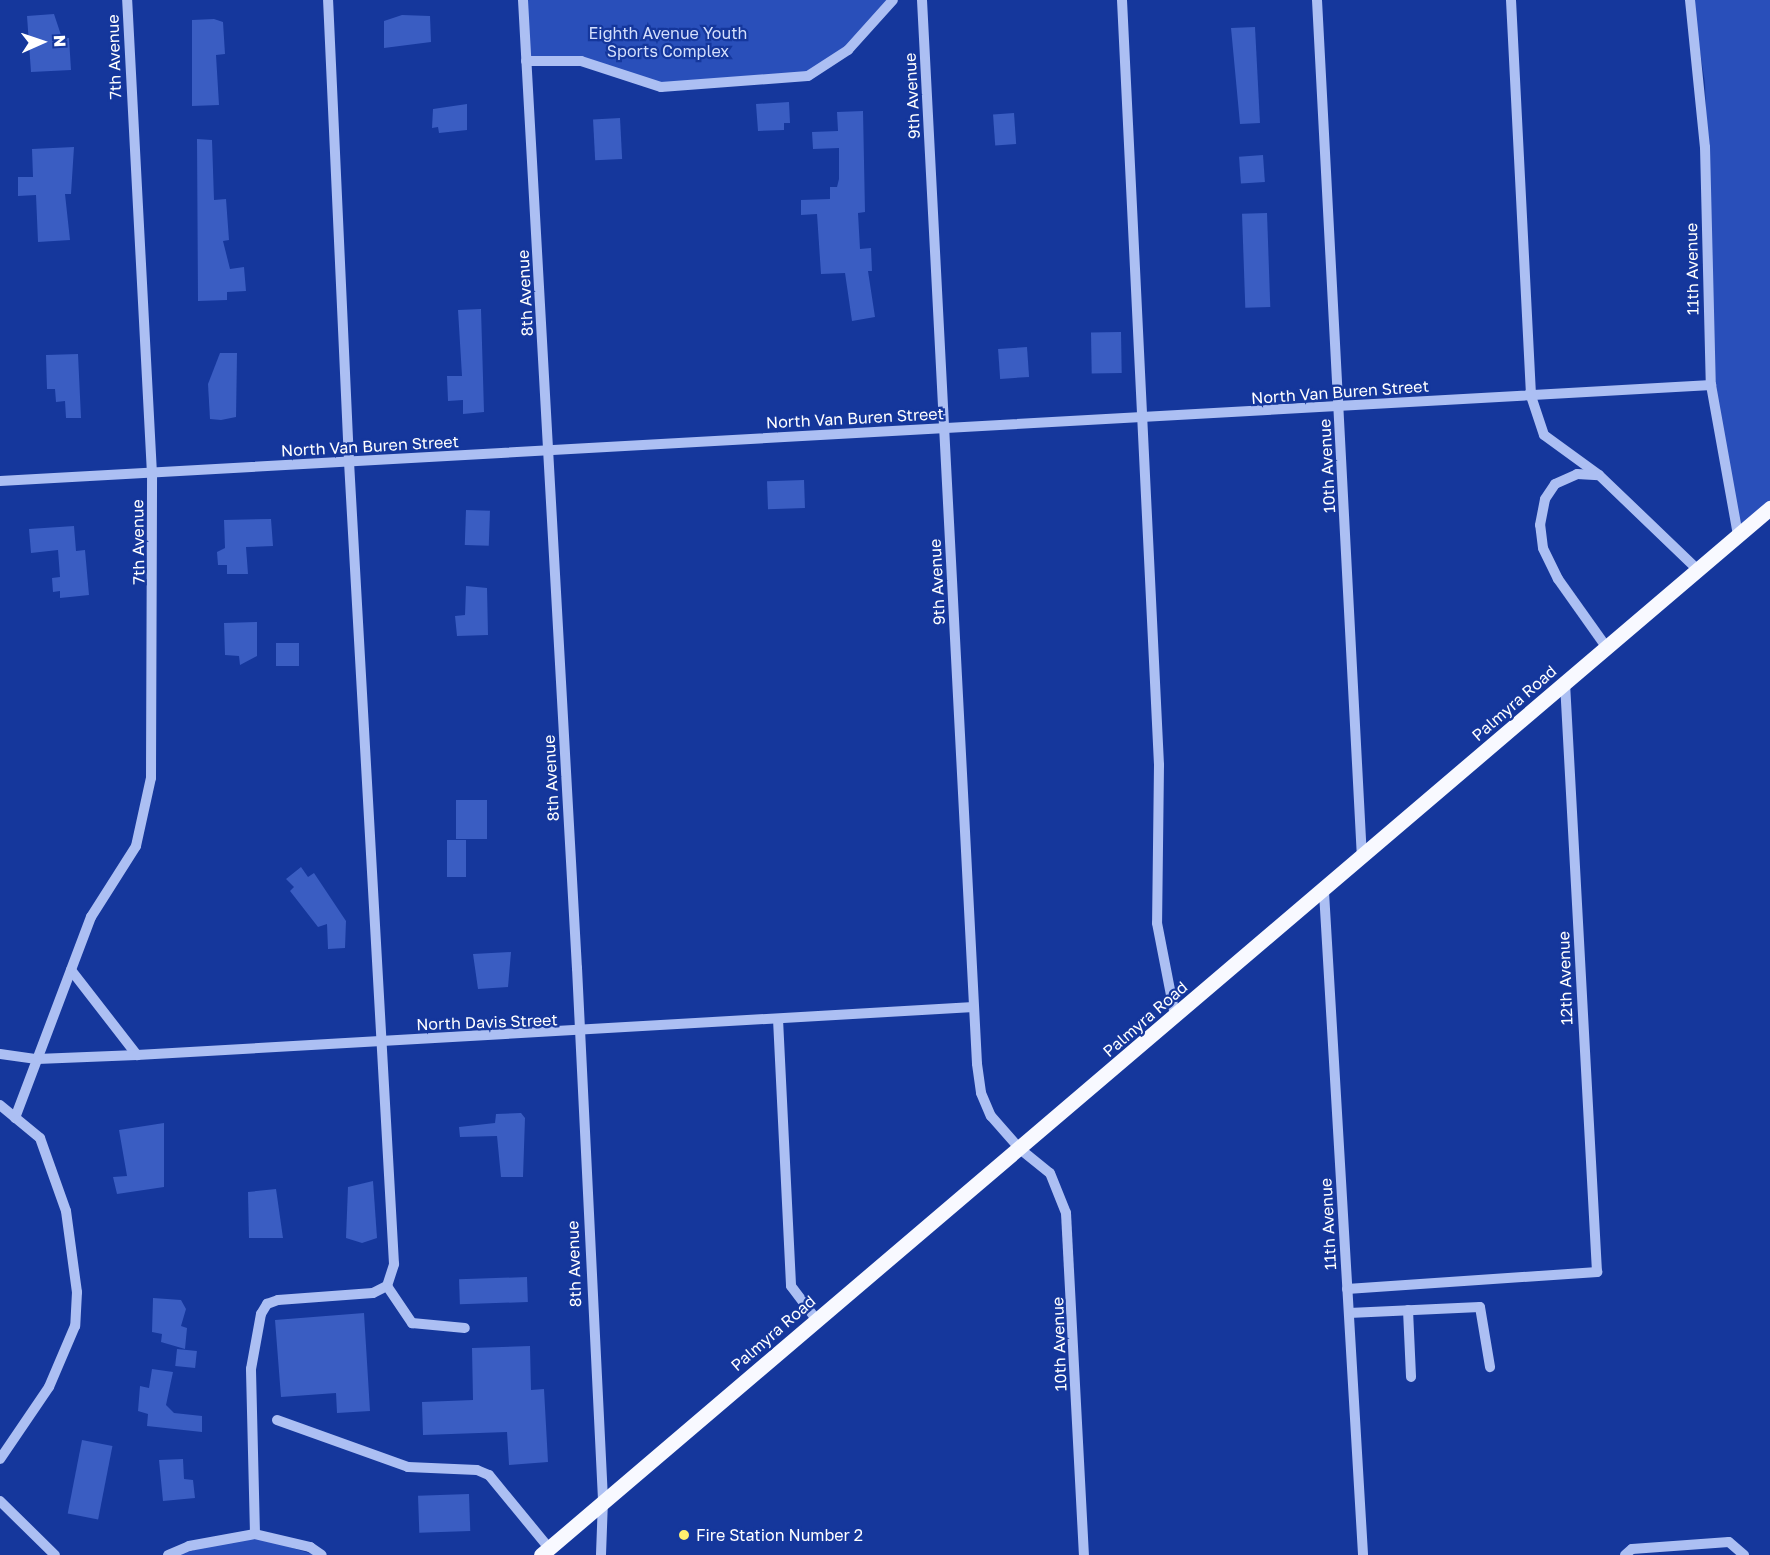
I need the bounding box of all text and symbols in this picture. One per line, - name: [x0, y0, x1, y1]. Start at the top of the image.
- north arrow: [12, 12, 72, 72]
- street label: 7th Avenue: [103, 14, 125, 100]
- park label: Eighth Avenue Youth Sports Complex: [589, 23, 747, 61]
- text: N: [50, 34, 70, 48]
- street label: 9th Avenue: [900, 52, 924, 140]
- street label: 11th Avenue: [1682, 223, 1702, 315]
- street label: 8th Avenue: [513, 249, 537, 337]
- street label: North Van Buren Street: [1250, 376, 1430, 408]
- street label: North Van Buren Street: [766, 404, 944, 432]
- street label: 10th Avenue: [1315, 418, 1339, 514]
- street label: North Van Buren Street: [281, 432, 459, 460]
- street label: 7th Avenue: [128, 499, 148, 585]
- street label: 9th Avenue: [925, 538, 949, 626]
- street label: Palmyra Road: [1468, 661, 1560, 745]
- street label: 8th Avenue: [539, 734, 563, 822]
- street label: 12th Avenue: [1554, 931, 1576, 1025]
- street label: Palmyra Road: [1099, 977, 1191, 1061]
- street label: North Davis Street: [416, 1010, 558, 1034]
- street label: 11th Avenue: [1316, 1177, 1340, 1271]
- street label: 8th Avenue: [563, 1220, 585, 1308]
- street label: Palmyra Road: [727, 1291, 819, 1375]
- street label: 10th Avenue: [1048, 1296, 1070, 1392]
- place label: Fire Station Number 2: [696, 1525, 863, 1545]
- marker: Fire Station Number 2: [677, 1528, 691, 1542]

